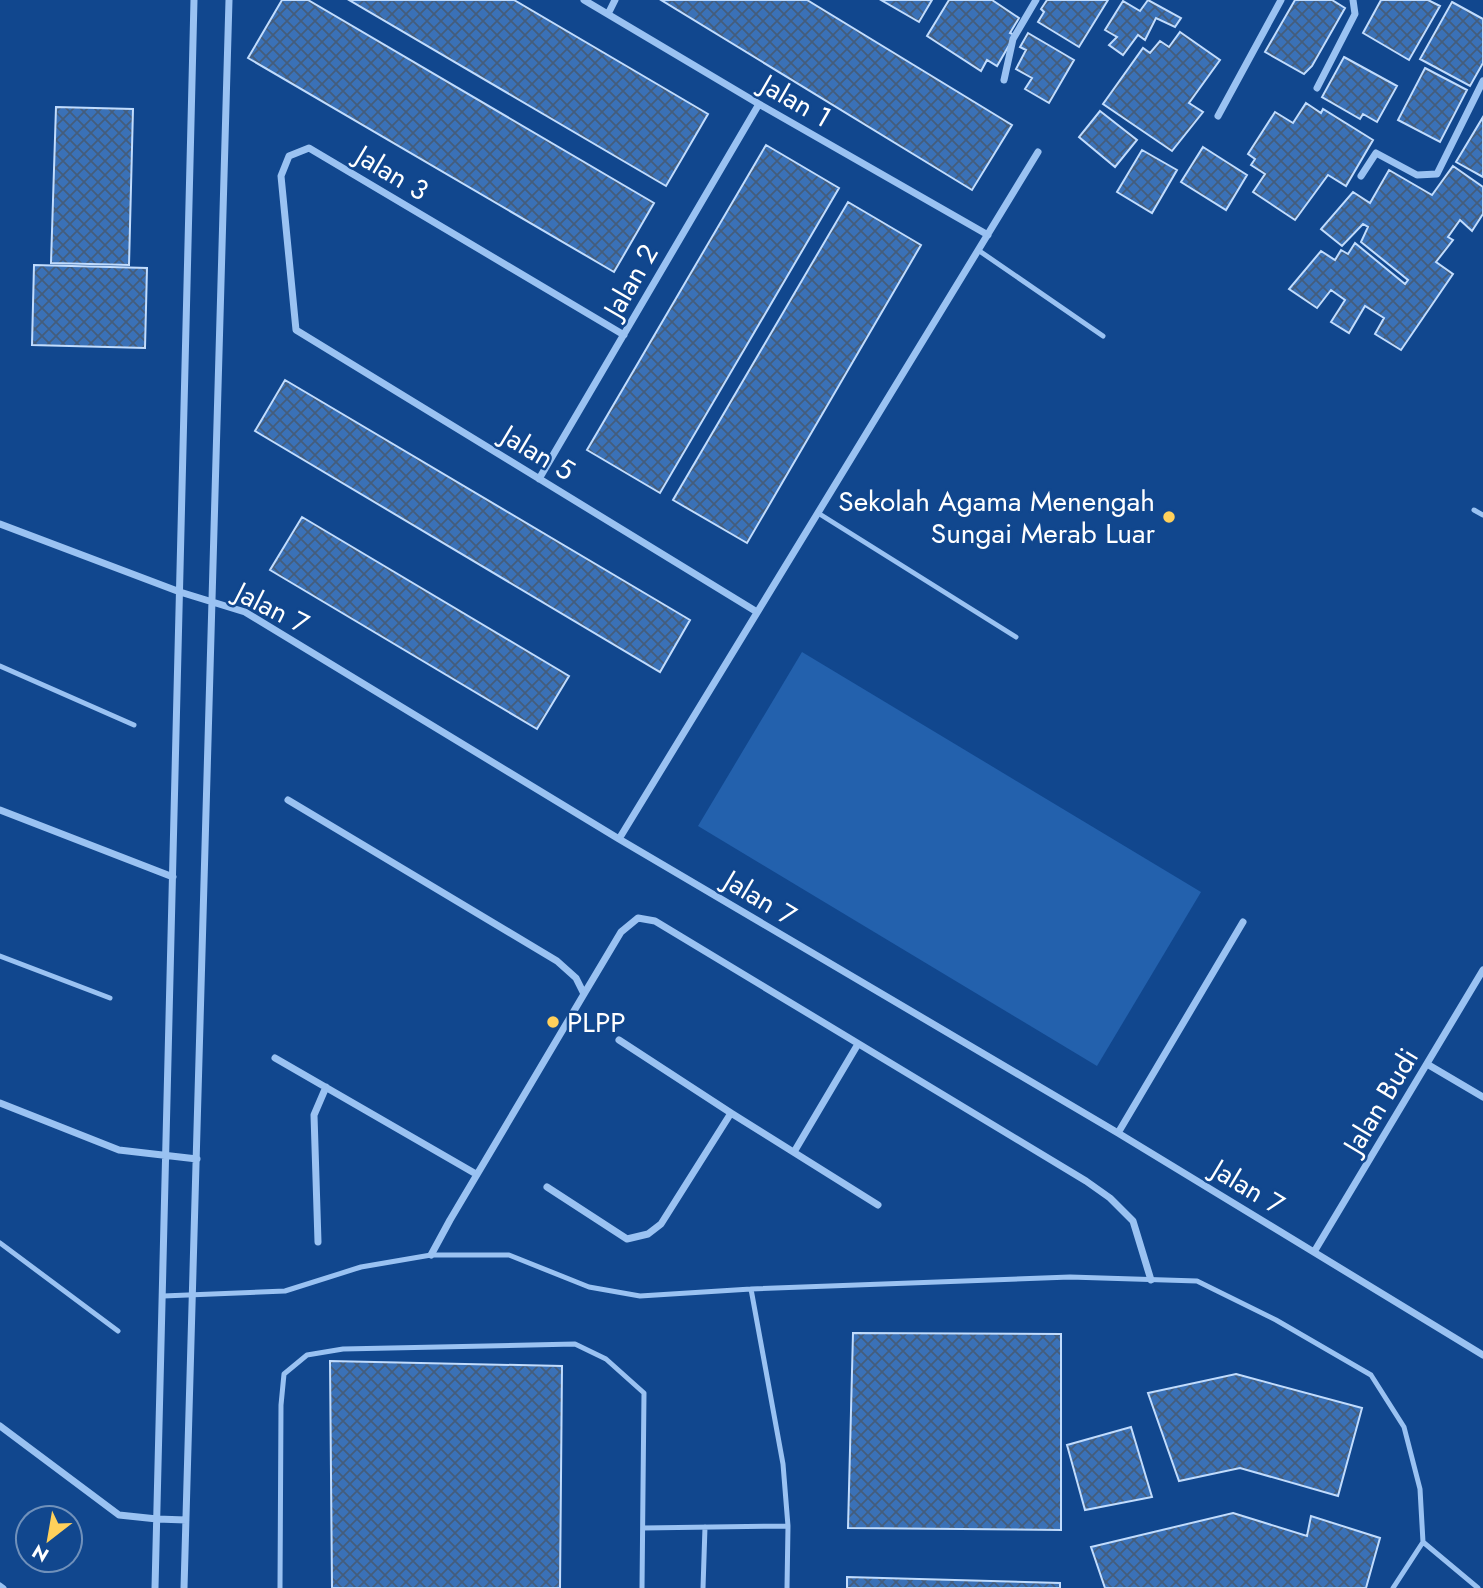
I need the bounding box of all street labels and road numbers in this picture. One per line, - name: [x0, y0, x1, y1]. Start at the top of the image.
- street label: Jalan 1: [749, 62, 839, 138]
- street label: Jalan 3: [344, 133, 436, 211]
- street label: Jalan 2: [591, 236, 669, 329]
- street label: Jalan 5: [490, 413, 582, 491]
- street label: Jalan 7: [224, 570, 316, 644]
- street label: Jalan 7: [713, 858, 804, 936]
- street label: Jalan Budi: [1331, 1040, 1429, 1165]
- street label: Jalan 7: [1201, 1147, 1292, 1225]

